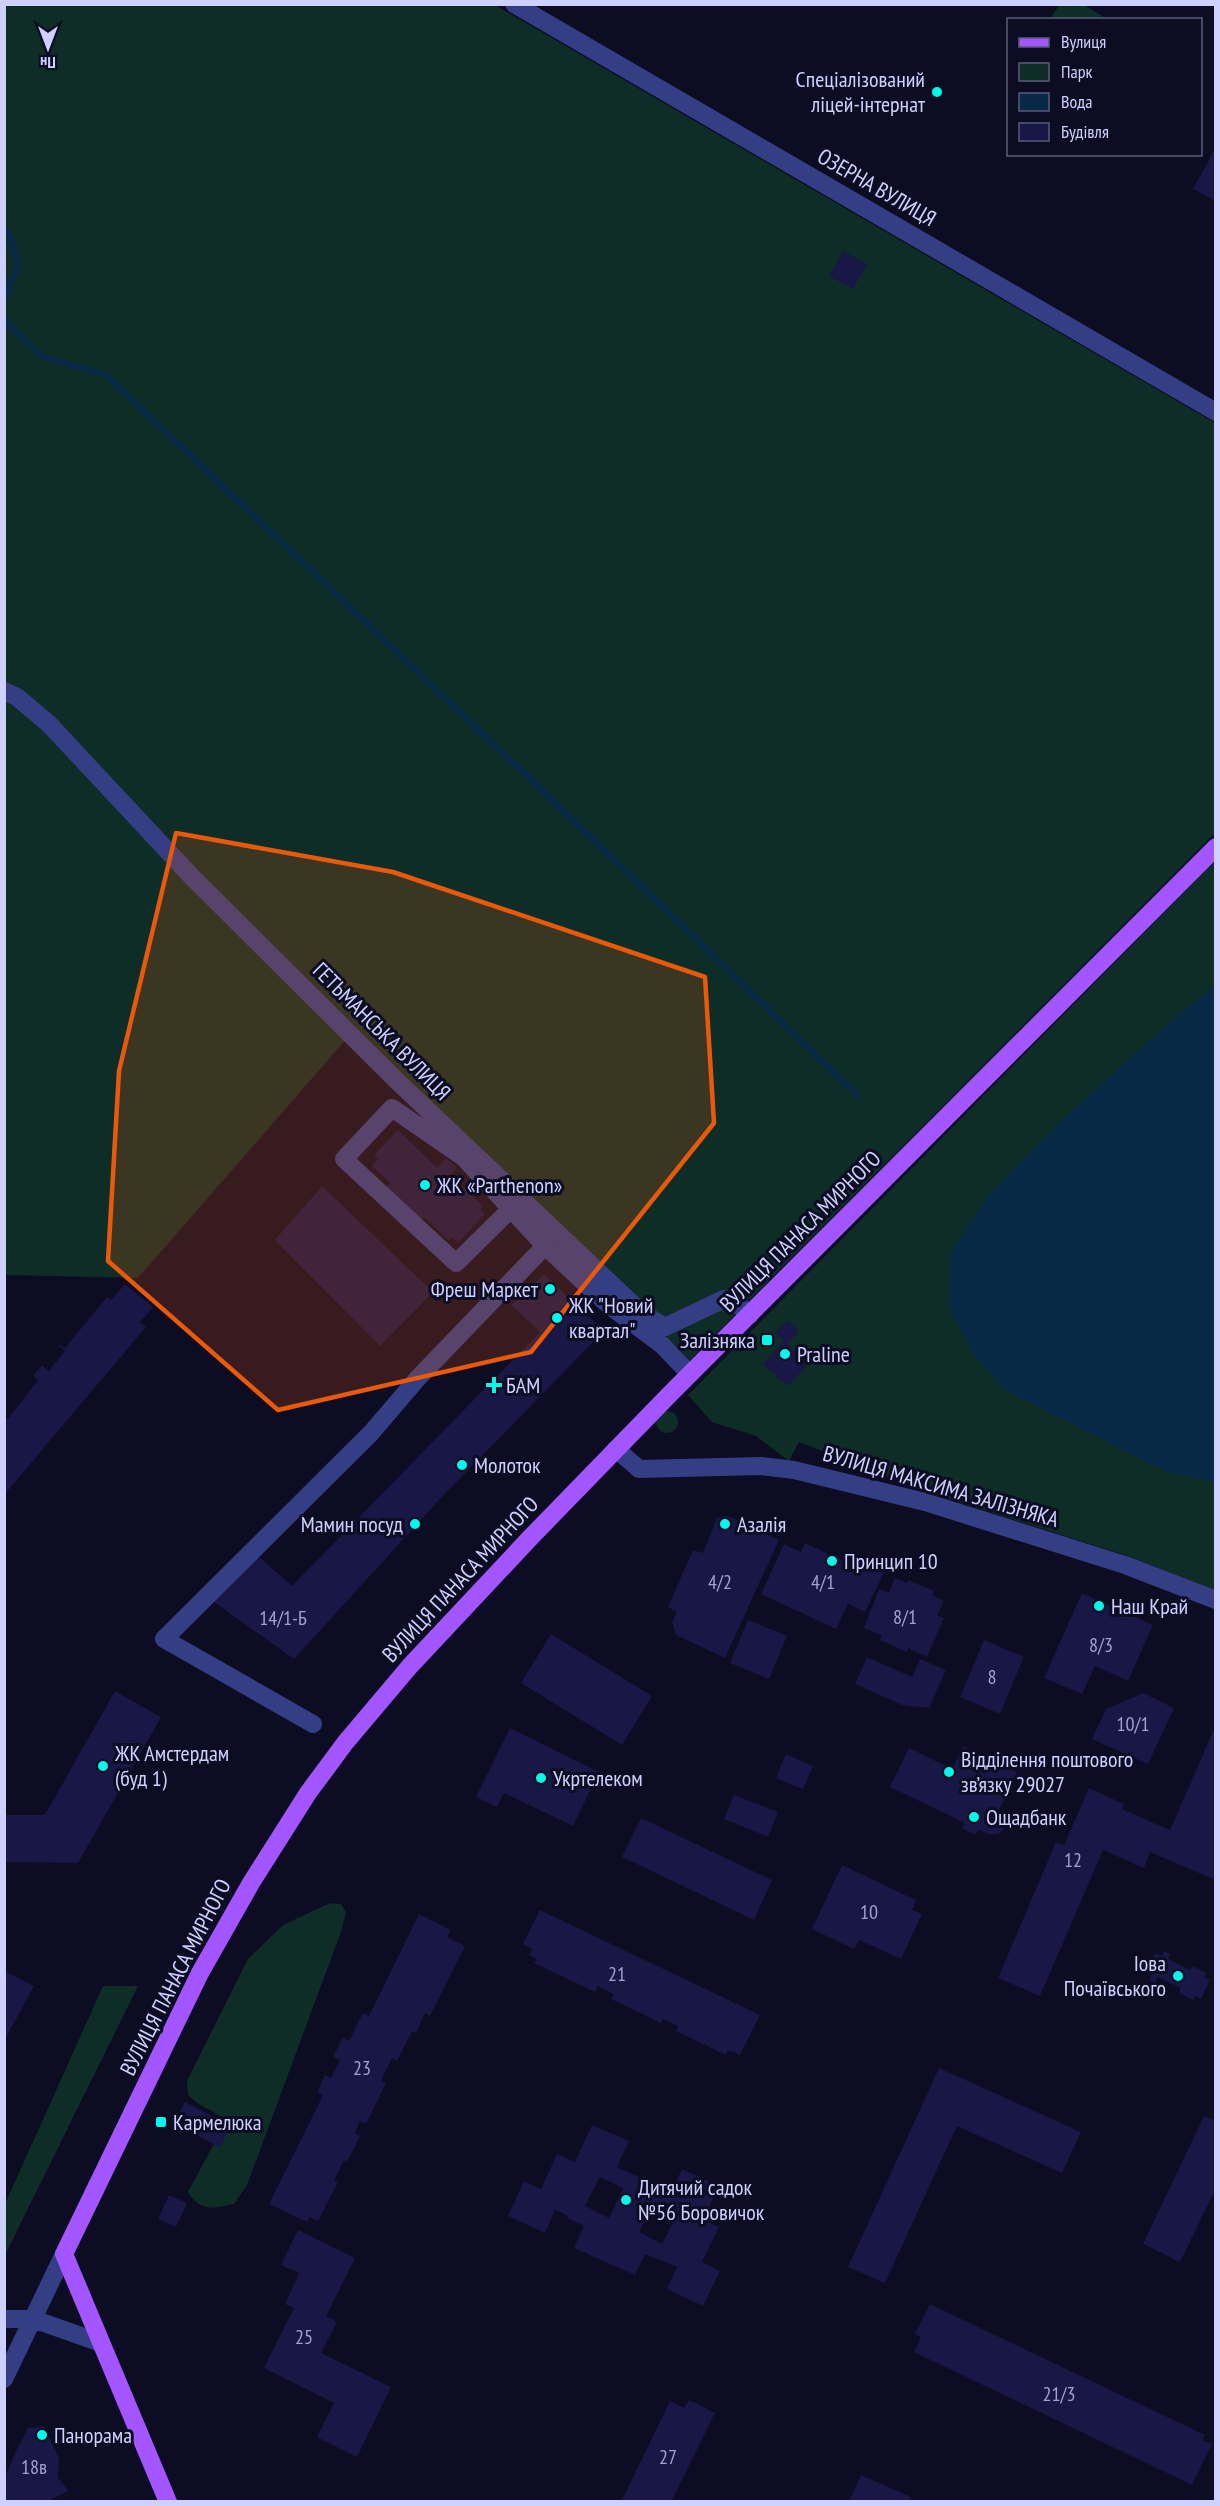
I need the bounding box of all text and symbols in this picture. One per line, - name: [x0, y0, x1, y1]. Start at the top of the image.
- north arrow: [18, 18, 78, 78]
- legend: [1007, 18, 1202, 156]
- text: Вулиця: [1061, 30, 1106, 53]
- text: Пн: [40, 53, 56, 73]
- text: Парк: [1061, 60, 1092, 83]
- place label: Спеціалізований ліцей-інтернат: [796, 65, 926, 118]
- marker: Спеціалізований ліцей-інтернат: [930, 85, 944, 99]
- text: Вода: [1061, 90, 1092, 113]
- text: Будівля: [1061, 120, 1109, 143]
- street label: ОЗЕРНА ВУЛИЦЯ: [813, 142, 941, 232]
- street label: ГЕТЬМАНСЬКА ВУЛИЦЯ: [307, 956, 457, 1106]
- street label: ВУЛИЦЯ ПАНАСА МИРНОГО: [713, 1144, 887, 1318]
- place label: ЖК «Parthenon»: [436, 1171, 562, 1199]
- marker: ЖК «Parthenon»: [418, 1178, 432, 1192]
- place label: Фреш Маркет: [431, 1275, 539, 1303]
- marker: Фреш Маркет: [543, 1282, 557, 1296]
- place label: ЖК "Новий квартал": [568, 1291, 653, 1344]
- marker: ЖК "Новий квартал": [550, 1311, 564, 1325]
- place label: Залізняка: [680, 1326, 755, 1354]
- marker: Залізняка: [760, 1333, 774, 1347]
- place label: Praline: [797, 1340, 850, 1368]
- marker: Praline: [778, 1347, 792, 1361]
- place label: БАМ: [506, 1371, 540, 1399]
- marker: БАМ: [487, 1378, 501, 1392]
- street label: ВУЛИЦЯ МАКСИМА ЗАЛІЗНЯКА: [820, 1439, 1063, 1533]
- place label: Молоток: [474, 1451, 541, 1479]
- marker: Молоток: [455, 1458, 469, 1472]
- street label: ВУЛИЦЯ ПАНАСА МИРНОГО: [376, 1490, 544, 1668]
- place label: Мамин посуд: [301, 1510, 403, 1538]
- place label: Азалія: [737, 1510, 786, 1538]
- marker: Мамин посуд: [408, 1517, 422, 1531]
- marker: Азалія: [718, 1517, 732, 1531]
- place label: Принцип 10: [844, 1547, 938, 1575]
- marker: Принцип 10: [825, 1554, 839, 1568]
- house number: 4/2: [708, 1569, 732, 1595]
- house number: 4/1: [811, 1569, 835, 1595]
- place label: Наш Край: [1111, 1592, 1188, 1620]
- marker: Наш Край: [1092, 1599, 1106, 1613]
- house number: 8/1: [893, 1604, 917, 1630]
- house number: 14/1-Б: [259, 1605, 307, 1631]
- house number: 8/3: [1089, 1632, 1113, 1658]
- house number: 8: [988, 1664, 997, 1690]
- house number: 10/1: [1117, 1711, 1149, 1737]
- place label: ЖК Амстердам (буд 1): [114, 1739, 229, 1792]
- place label: Відділення поштового зв’язку 29027: [961, 1745, 1133, 1798]
- marker: ЖК Амстердам (буд 1): [96, 1759, 110, 1773]
- place label: Укртелеком: [553, 1764, 643, 1792]
- marker: Відділення поштового зв’язку 29027: [942, 1765, 956, 1779]
- marker: Укртелеком: [534, 1771, 548, 1785]
- place label: Ощадбанк: [986, 1803, 1067, 1831]
- marker: Ощадбанк: [967, 1810, 981, 1824]
- house number: 12: [1064, 1847, 1082, 1873]
- street label: ВУЛИЦЯ ПАНАСА МИРНОГО: [113, 1874, 237, 2080]
- house number: 10: [860, 1899, 878, 1925]
- place label: Іова Почаївського: [1064, 1949, 1166, 2002]
- house number: 21: [608, 1961, 626, 1987]
- marker: Іова Почаївського: [1171, 1969, 1185, 1983]
- house number: 23: [353, 2055, 371, 2081]
- place label: Кармелюка: [173, 2108, 261, 2136]
- marker: Кармелюка: [154, 2115, 168, 2129]
- place label: Дитячий садок №56 Боровичок: [638, 2173, 765, 2226]
- marker: Дитячий садок №56 Боровичок: [619, 2193, 633, 2207]
- house number: 25: [295, 2324, 313, 2350]
- house number: 21/3: [1043, 2381, 1075, 2407]
- place label: Панорама: [54, 2421, 132, 2449]
- marker: Панорама: [35, 2428, 49, 2442]
- house number: 27: [659, 2444, 677, 2470]
- house number: 18в: [21, 2454, 47, 2480]

